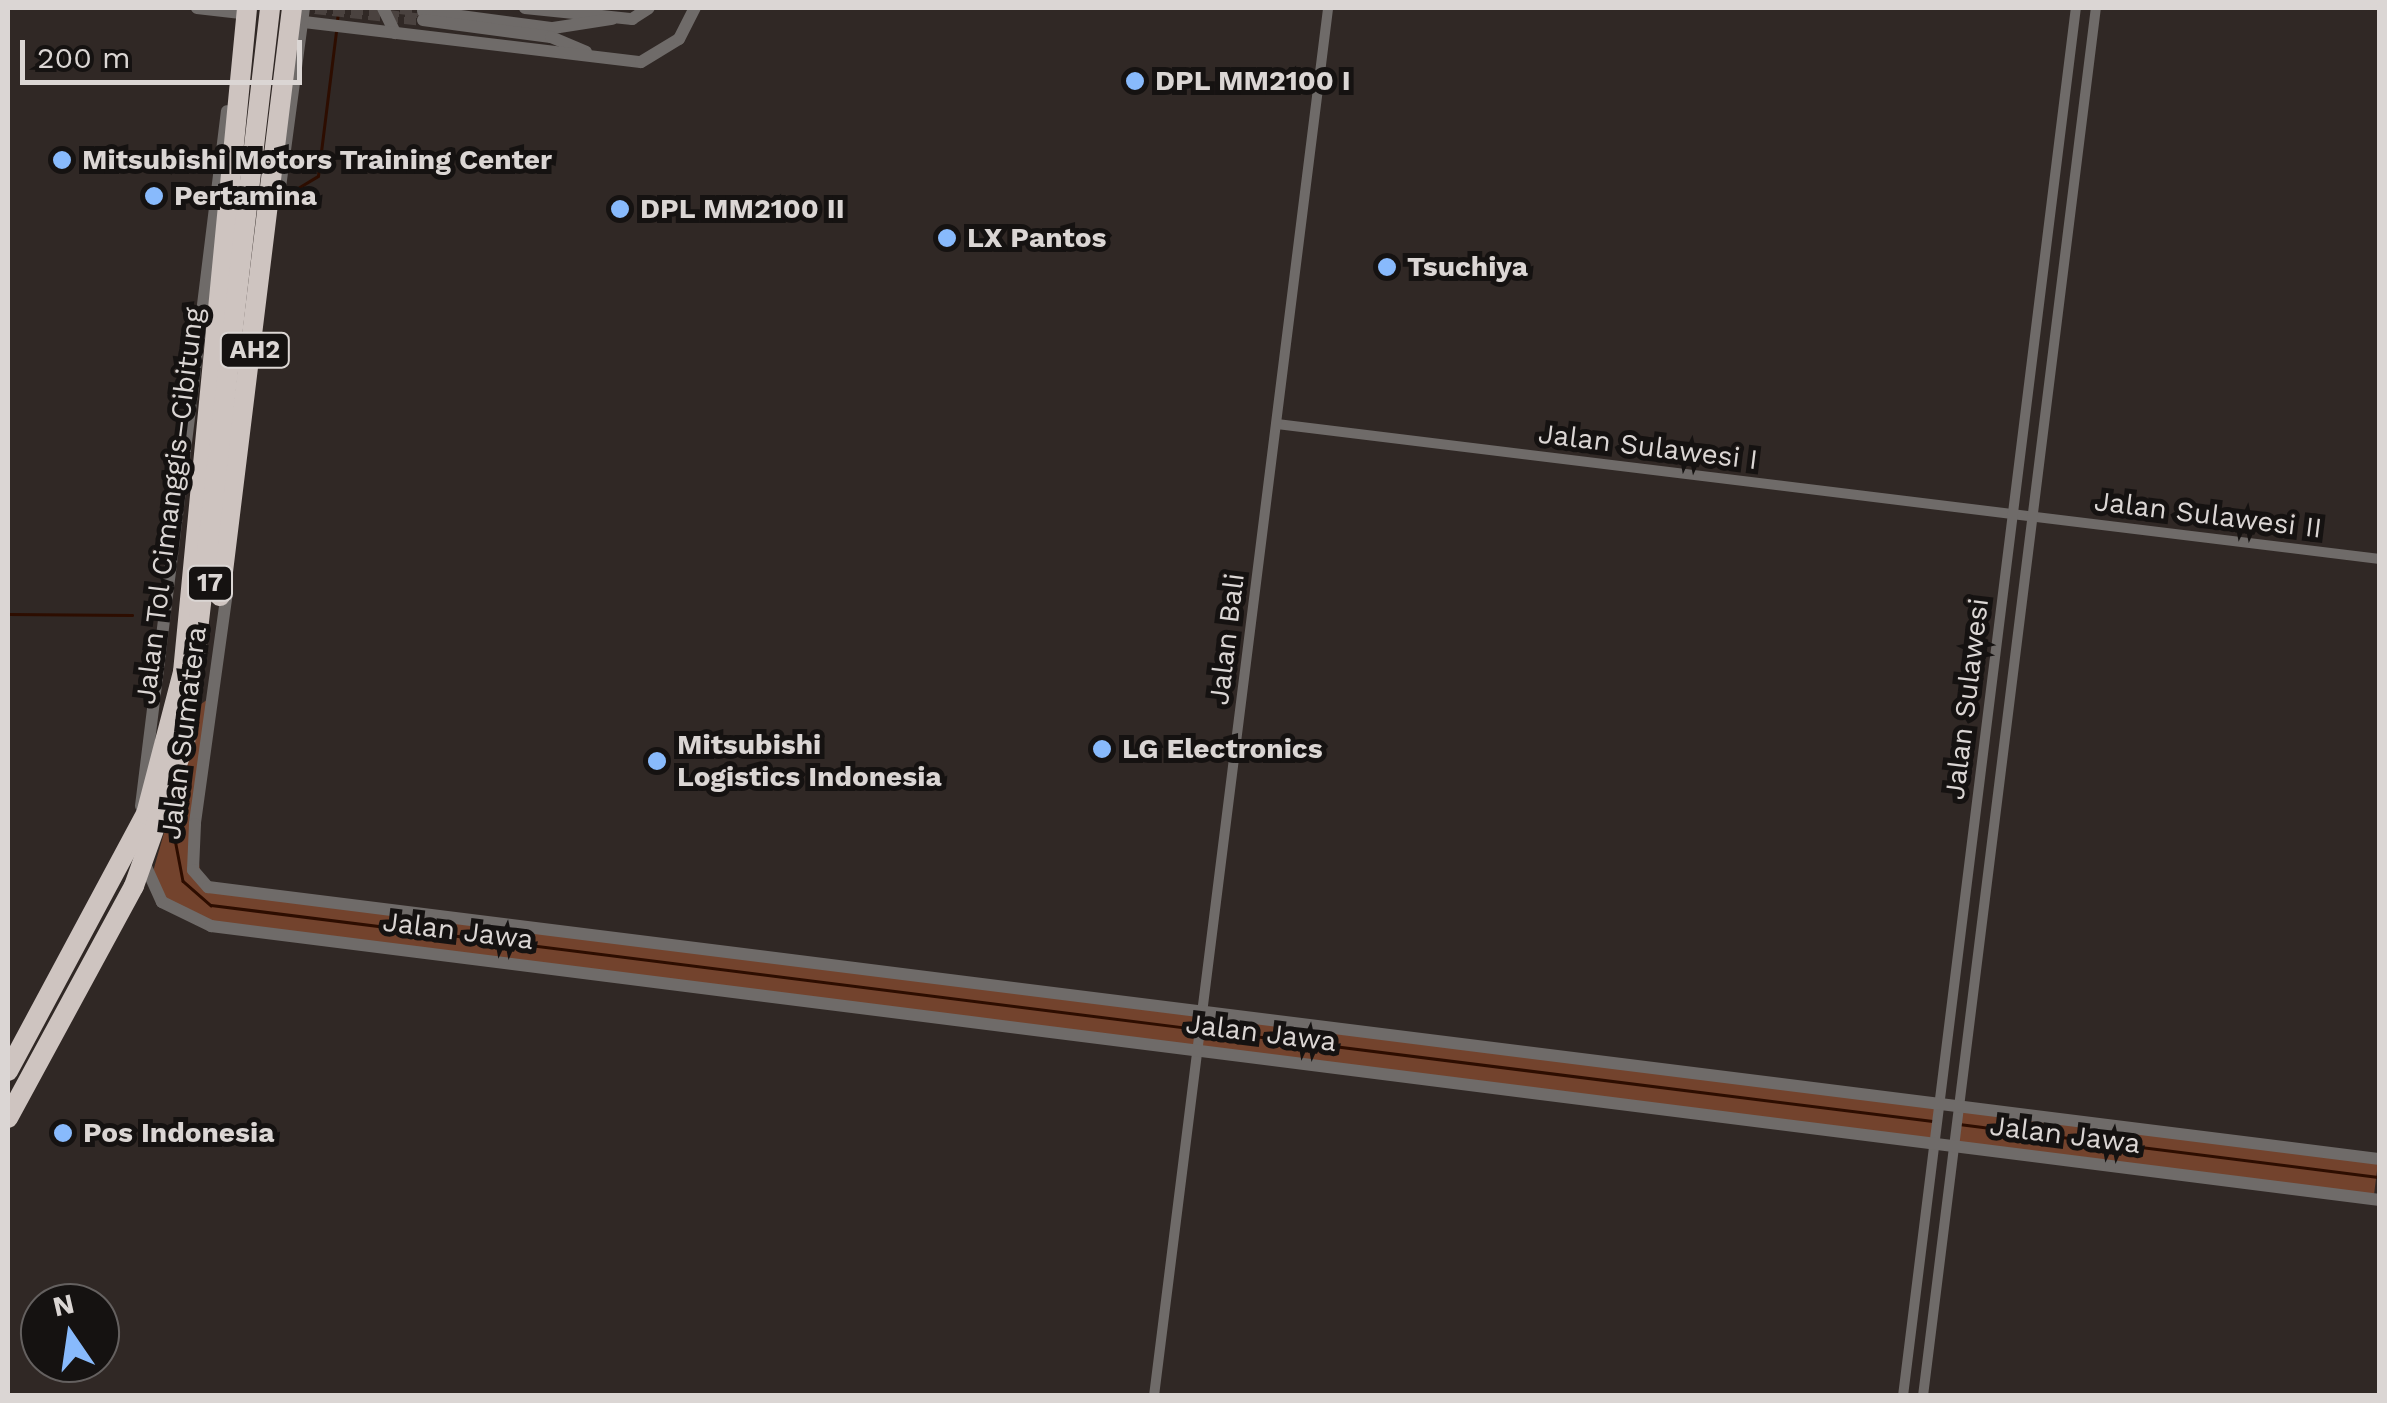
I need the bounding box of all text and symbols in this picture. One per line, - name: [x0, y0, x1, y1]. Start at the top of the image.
- scale bar: [25, 20, 308, 82]
- text: 200 m: [37, 40, 131, 75]
- place label: DPL MM2100 I: [1155, 64, 1351, 98]
- marker: DPL MM2100 I: [1124, 70, 1146, 92]
- place label: Mitsubishi Motors Training Center: [82, 143, 552, 177]
- marker: Mitsubishi Motors Training Center: [51, 149, 73, 171]
- place label: Pertamina: [174, 179, 317, 213]
- marker: Pertamina: [143, 185, 165, 207]
- place label: DPL MM2100 II: [640, 192, 845, 226]
- marker: DPL MM2100 II: [609, 198, 631, 220]
- place label: LX Pantos: [967, 221, 1107, 255]
- marker: LX Pantos: [936, 227, 958, 249]
- place label: Tsuchiya: [1407, 250, 1528, 284]
- marker: Tsuchiya: [1376, 256, 1398, 278]
- street label: Jalan Tol Cimanggis–Cibitung: [129, 305, 211, 707]
- road number: AH2: [218, 330, 292, 370]
- street label: Jalan Sulawesi I: [1536, 417, 1760, 477]
- street label: Jalan Sulawesi II: [2092, 484, 2324, 546]
- road number: 17: [185, 563, 235, 603]
- street label: Jalan Bali: [1202, 571, 1252, 707]
- street label: Jalan Sulawesi: [1938, 596, 1996, 802]
- street label: Jalan Sumatera: [154, 625, 214, 841]
- place label: Mitsubishi Logistics Indonesia: [677, 728, 942, 794]
- place label: LG Electronics: [1122, 732, 1323, 766]
- marker: LG Electronics: [1091, 738, 1113, 760]
- marker: Mitsubishi Logistics Indonesia: [646, 750, 668, 772]
- street label: Jalan Jawa: [380, 905, 536, 957]
- street label: Jalan Jawa: [1183, 1007, 1339, 1059]
- street label: Jalan Jawa: [1987, 1109, 2143, 1161]
- place label: Pos Indonesia: [83, 1116, 274, 1150]
- marker: Pos Indonesia: [52, 1122, 74, 1144]
- north arrow: [20, 1283, 120, 1383]
- text: N: [50, 1287, 77, 1324]

